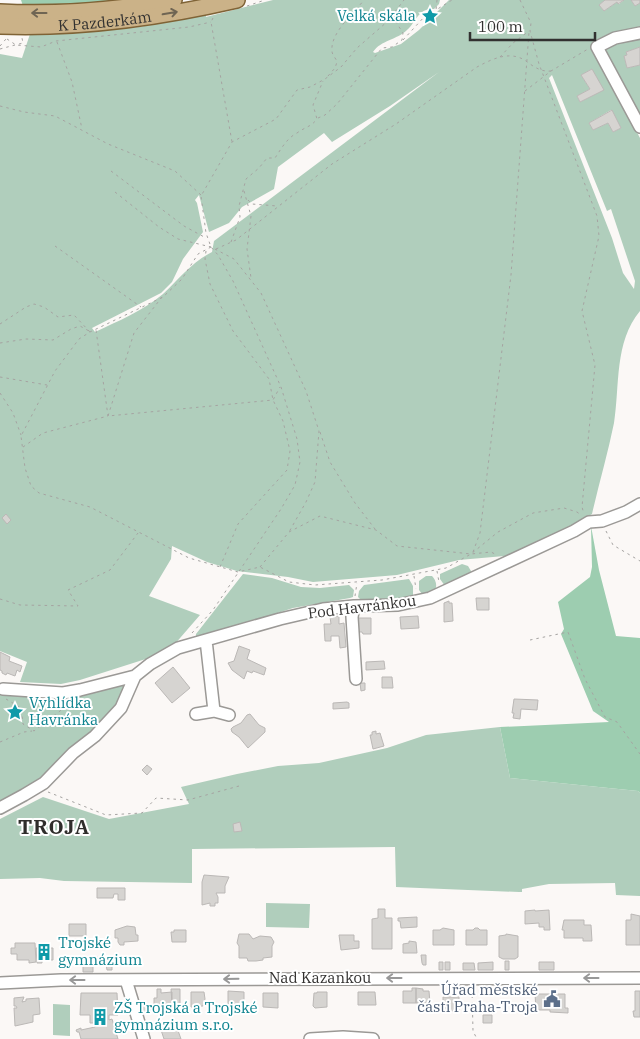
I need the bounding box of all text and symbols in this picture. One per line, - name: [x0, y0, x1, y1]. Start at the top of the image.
- place label: Velká skála: [337, 6, 416, 25]
- place icon: Velká skála: [420, 6, 440, 26]
- street label: K Pazderkám: [57, 7, 153, 35]
- one-way arrow: [31, 8, 48, 18]
- one-way arrow: [162, 8, 178, 18]
- scale bar: [470, 10, 595, 42]
- text: 100 m: [478, 17, 523, 36]
- street label: Pod Havránkou: [307, 590, 417, 623]
- place label: Vyhlídka Havránka: [29, 693, 98, 729]
- place icon: Vyhlídka Havránka: [5, 702, 25, 722]
- district label: TROJA: [18, 813, 90, 840]
- place label: Trojské gymnázium: [58, 933, 142, 969]
- building icon: Trojské gymnázium: [34, 942, 54, 962]
- street label: Nad Kazankou: [269, 968, 371, 987]
- one-way arrow: [386, 973, 402, 983]
- one-way arrow: [584, 973, 600, 983]
- one-way arrow: [224, 974, 240, 984]
- one-way arrow: [69, 975, 86, 985]
- place label: Úřad městské části Praha-Troja: [417, 980, 538, 1016]
- public building icon: Úřad městské části Praha-Troja: [542, 989, 562, 1009]
- place label: ZŠ Trojská a Trojské gymnázium s.r.o.: [114, 998, 258, 1034]
- building icon: ZŠ Trojská a Trojské gymnázium s.r.o.: [90, 1007, 110, 1027]

